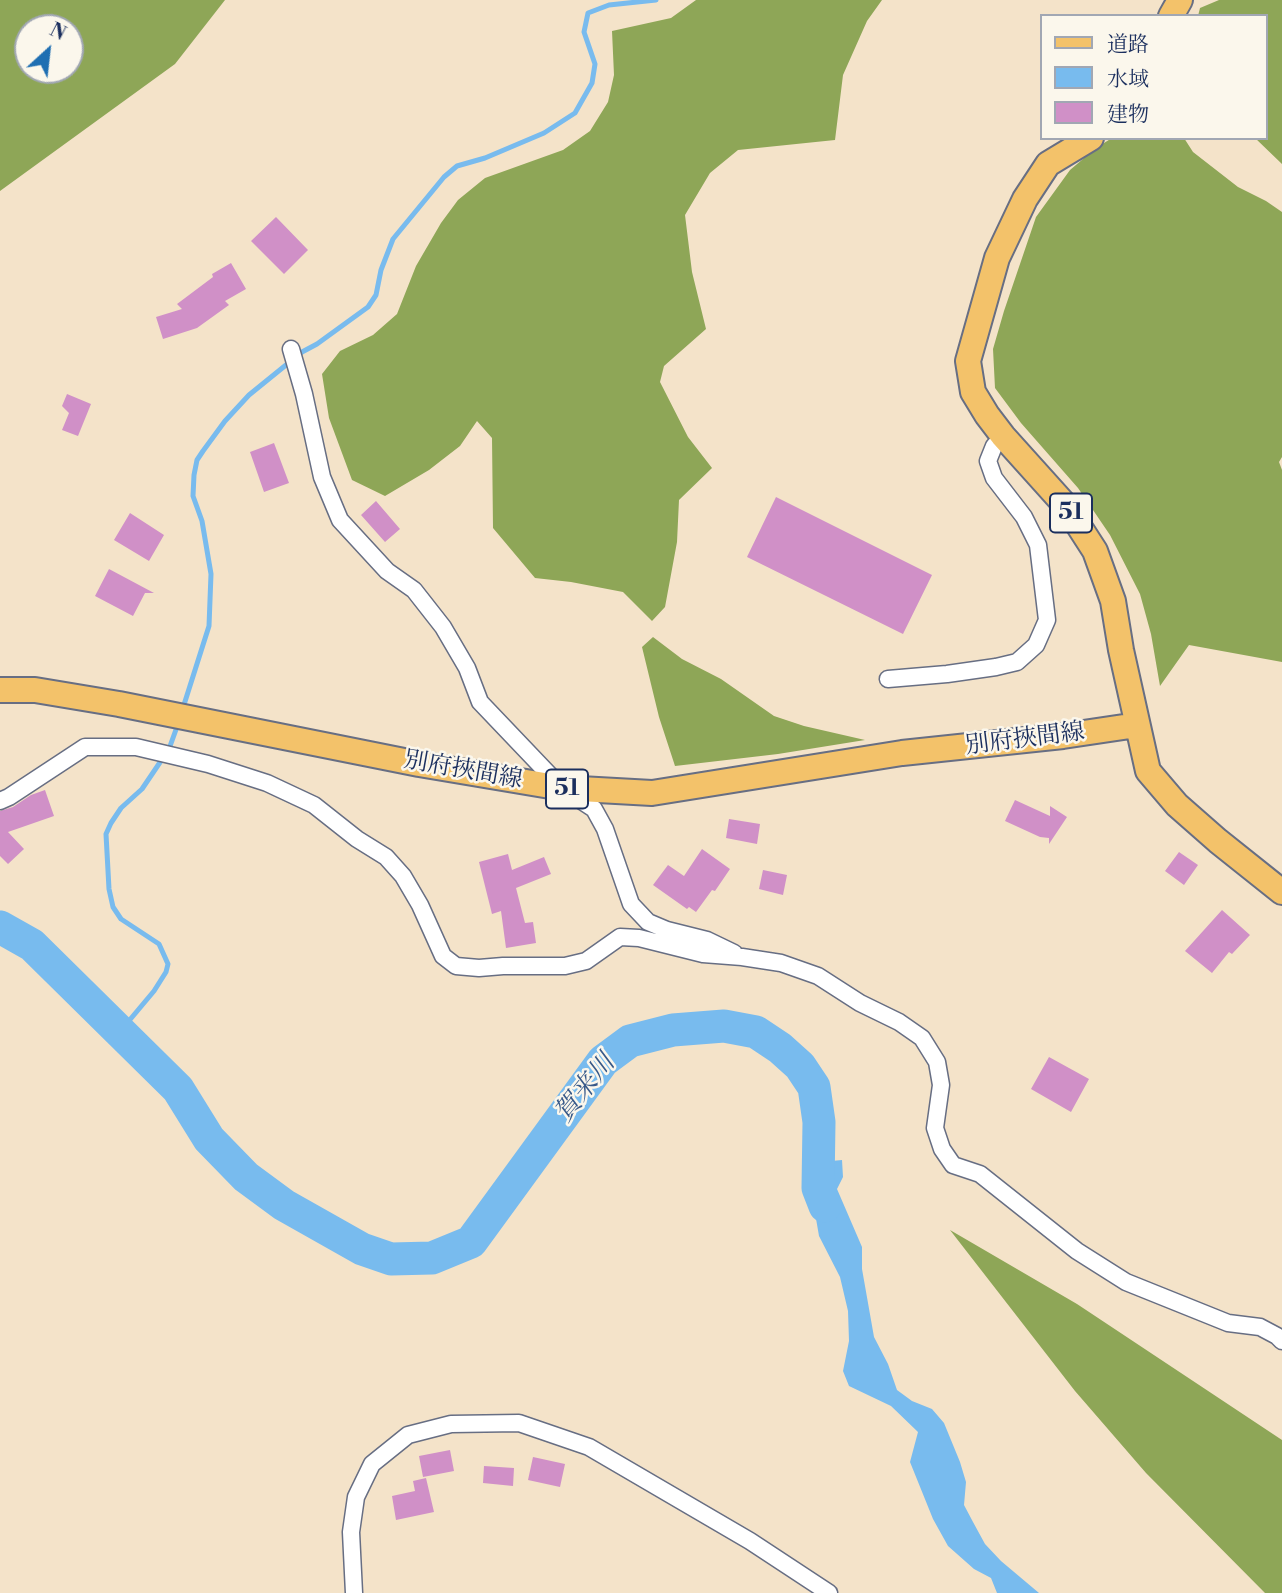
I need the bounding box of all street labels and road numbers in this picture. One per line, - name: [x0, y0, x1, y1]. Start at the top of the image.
- road number: 51: [1050, 494, 1092, 533]
- street label: 別府挾間線: [964, 718, 1086, 762]
- street label: 別府挾間線: [401, 746, 525, 796]
- road number: 51: [546, 769, 588, 808]

